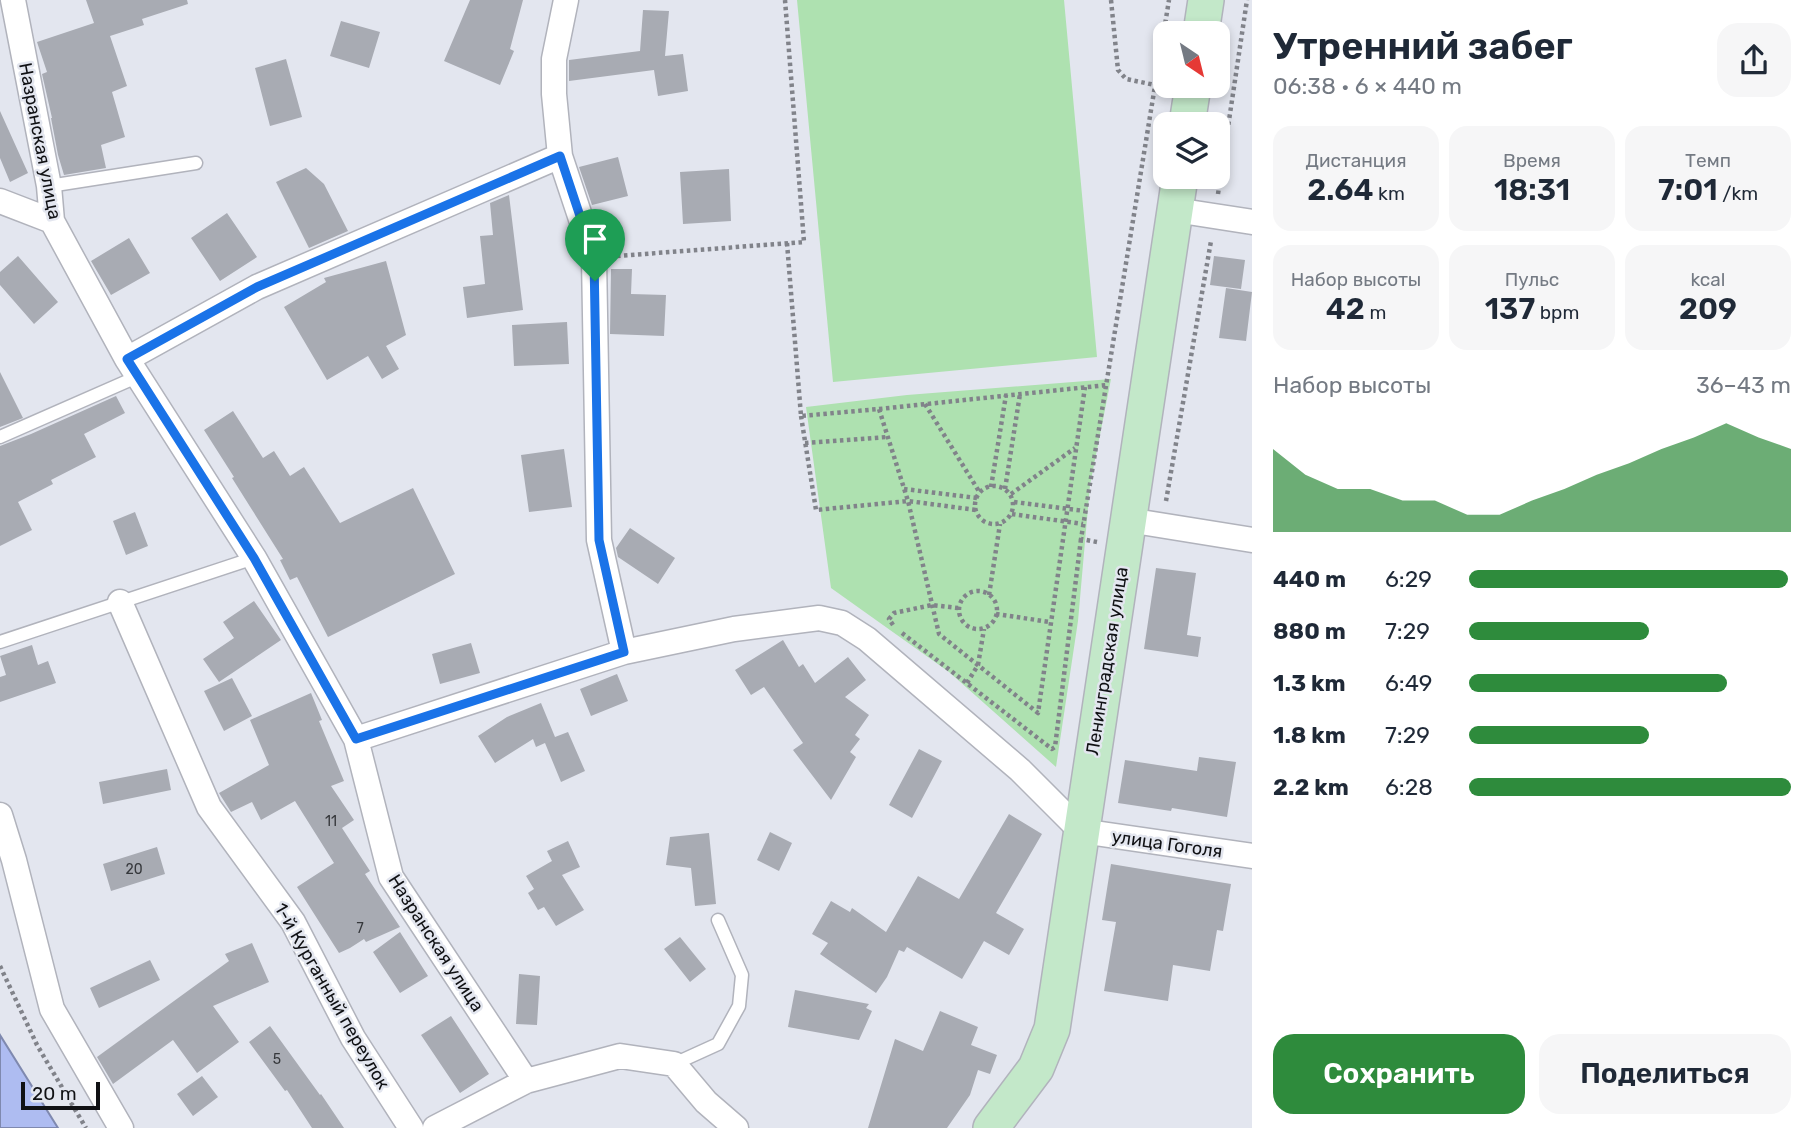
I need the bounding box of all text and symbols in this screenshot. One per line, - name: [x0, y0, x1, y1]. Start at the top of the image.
- north arrow: [1153, 21, 1230, 98]
- map controls: [1153, 21, 1230, 189]
- text: Утренний забег: [1273, 23, 1573, 69]
- button: share: [1717, 23, 1791, 97]
- street label: Назранская улица: [14, 61, 66, 221]
- text: 06:38 · 6 × 440 m: [1273, 72, 1462, 100]
- button: layers: [1153, 112, 1230, 189]
- text: Дистанция: [1306, 149, 1406, 172]
- text: Время: [1503, 149, 1561, 172]
- text: Темп: [1685, 149, 1731, 172]
- text: 2.64: [1307, 172, 1373, 208]
- text: 18:31: [1494, 172, 1570, 208]
- text: 7:01: [1658, 172, 1718, 208]
- text: km: [1373, 182, 1405, 205]
- text: /km: [1718, 182, 1758, 205]
- pin: [565, 209, 625, 281]
- icon: arrive: [576, 220, 614, 258]
- text: Набор высоты: [1291, 268, 1421, 291]
- text: Пульс: [1505, 268, 1559, 291]
- text: kcal: [1691, 268, 1725, 291]
- text: 42: [1326, 291, 1365, 327]
- text: 137: [1485, 291, 1535, 327]
- text: 209: [1679, 291, 1737, 327]
- text: m: [1365, 301, 1386, 324]
- text: bpm: [1535, 301, 1579, 324]
- text: Набор высоты: [1273, 371, 1431, 399]
- text: 36–43 m: [1696, 371, 1791, 399]
- street label: Ленинградская улица: [1081, 565, 1133, 757]
- text: 440 m: [1273, 565, 1346, 593]
- text: 6:29: [1385, 565, 1432, 593]
- text: 880 m: [1273, 617, 1346, 645]
- text: 7:29: [1385, 617, 1430, 645]
- text: 1.3 km: [1273, 669, 1346, 697]
- text: 6:49: [1385, 669, 1433, 697]
- text: 1.8 km: [1273, 721, 1346, 749]
- text: 7:29: [1385, 721, 1430, 749]
- text: 2.2 km: [1273, 773, 1349, 801]
- text: 6:28: [1385, 773, 1433, 801]
- house number: 11: [325, 813, 337, 830]
- street label: улица Гоголя: [1110, 825, 1224, 863]
- house number: 20: [125, 861, 143, 878]
- street label: Назранская улица: [383, 870, 489, 1016]
- street label: 1-й Курганный переулок: [270, 899, 395, 1093]
- house number: 7: [356, 920, 364, 937]
- button: Сохранить: [1273, 1034, 1525, 1114]
- button: Поделиться: [1539, 1034, 1791, 1114]
- house number: 5: [273, 1051, 281, 1068]
- scale bar: [21, 1079, 100, 1111]
- text: 20 m: [32, 1082, 77, 1105]

